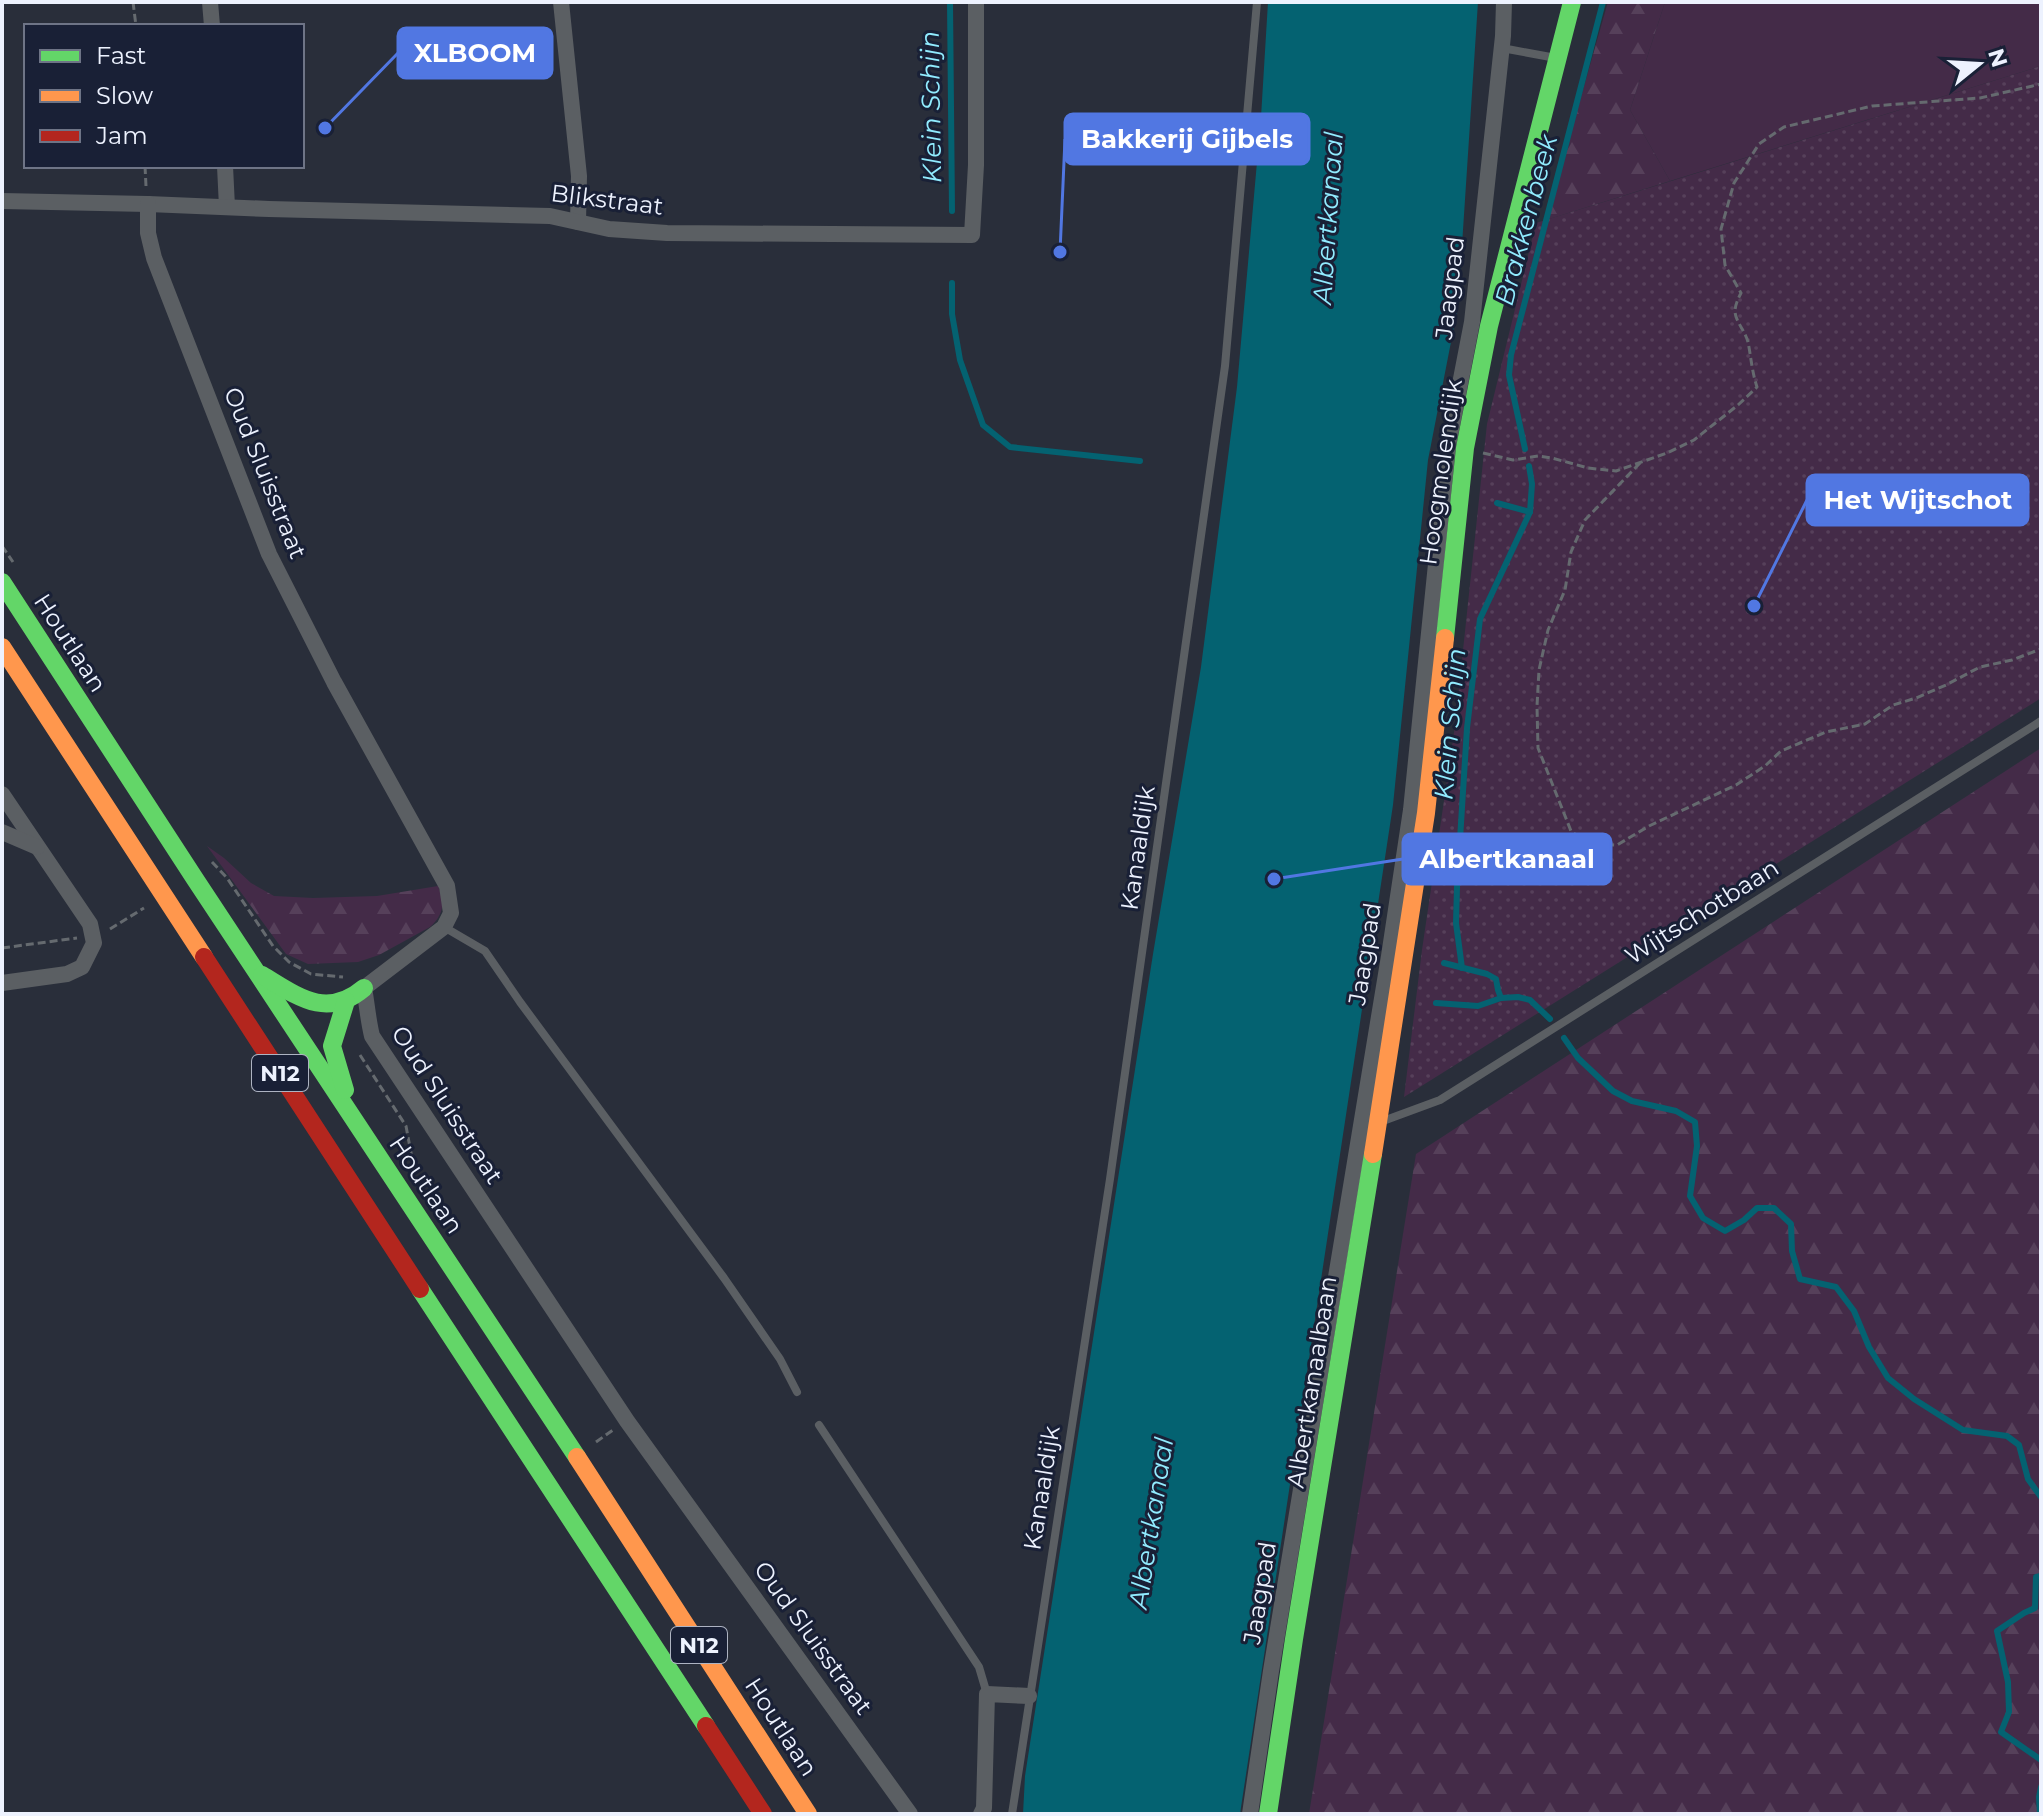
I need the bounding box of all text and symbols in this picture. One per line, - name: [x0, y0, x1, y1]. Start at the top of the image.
- legend: [24, 24, 304, 168]
- north arrow: [1939, 24, 2019, 104]
- callout: XLBOOM: [398, 28, 552, 78]
- water label: Klein Schijn: [914, 31, 948, 183]
- text: XLBOOM: [414, 37, 536, 69]
- text: Fast: [96, 41, 147, 70]
- text: N: [1982, 45, 2013, 71]
- text: Slow: [96, 81, 153, 110]
- callout: Bakkerij Gijbels: [1065, 114, 1309, 164]
- text: Jam: [95, 121, 148, 150]
- text: Bakkerij Gijbels: [1081, 123, 1293, 155]
- water label: Brakkenbeek: [1488, 130, 1565, 309]
- water label: Albertkanaal: [1306, 131, 1350, 307]
- street label: Blikstraat: [549, 178, 665, 221]
- street label: Jaagpad: [1429, 235, 1470, 342]
- street label: Hoogmolendijk: [1413, 376, 1468, 567]
- street label: Oud Sluisstraat: [218, 383, 313, 563]
- callout: Het Wijtschot: [1807, 475, 2028, 525]
- text: Het Wijtschot: [1824, 484, 2012, 516]
- street label: Houtlaan: [28, 588, 113, 697]
- water label: Klein Schijn: [1427, 647, 1473, 801]
- street label: Kanaaldijk: [1114, 783, 1161, 912]
- callout: Albertkanaal: [1403, 834, 1611, 884]
- text: Albertkanaal: [1418, 843, 1595, 875]
- street label: Wijtschotbaan: [1620, 853, 1784, 970]
- street label: Jaagpad: [1342, 901, 1387, 1008]
- street label: Oud Sluisstraat: [386, 1020, 509, 1189]
- road number: N12: [252, 1055, 308, 1091]
- street label: Houtlaan: [383, 1130, 470, 1239]
- street label: Albertkanaalbaan: [1280, 1274, 1343, 1490]
- street label: Kanaaldijk: [1017, 1423, 1066, 1552]
- water label: Albertkanaal: [1121, 1435, 1180, 1613]
- street label: Jaagpad: [1237, 1540, 1282, 1647]
- street label: Oud Sluisstraat: [748, 1555, 879, 1720]
- road number: N12: [671, 1627, 727, 1663]
- street label: Houtlaan: [739, 1672, 824, 1781]

